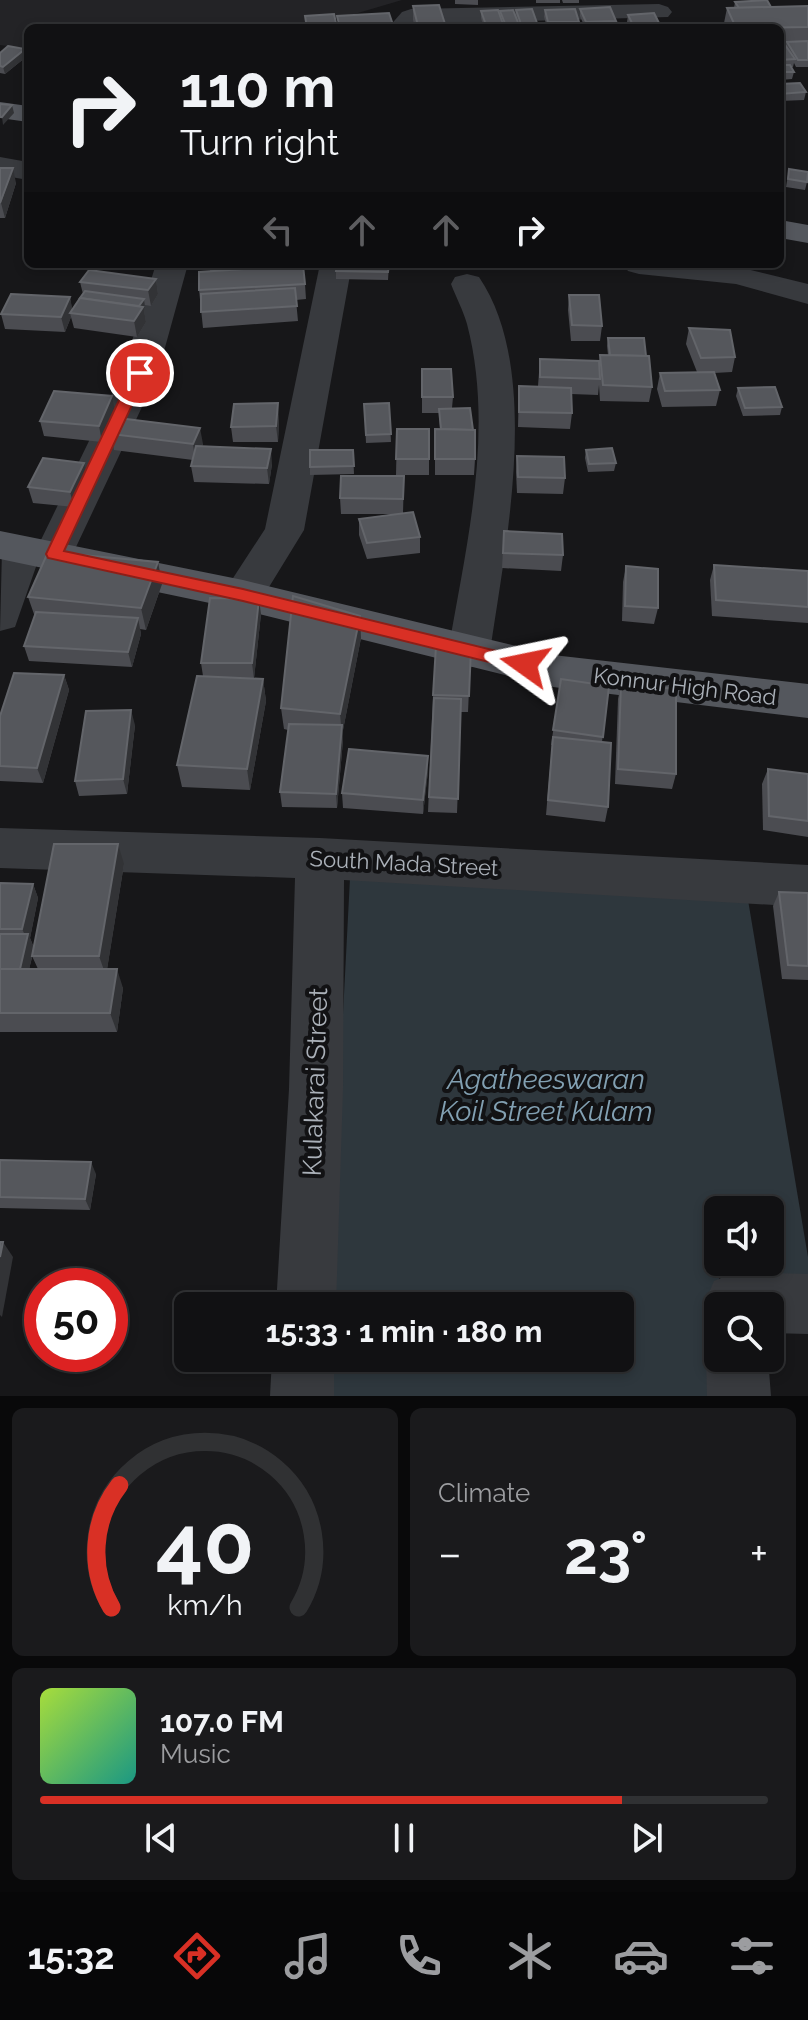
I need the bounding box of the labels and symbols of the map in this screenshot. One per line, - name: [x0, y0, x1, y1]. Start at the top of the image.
- pin: [106, 339, 174, 407]
- position arrow: [483, 622, 567, 706]
- street label: Konnur High Road: [592, 662, 778, 710]
- street label: South Mada Street: [309, 845, 500, 881]
- street label: Kulakarai Street: [297, 987, 333, 1177]
- water label: Agatheeswaran Koil Street Kulam: [439, 1063, 653, 1128]
- speed limit sign: 50: [24, 1268, 128, 1372]

